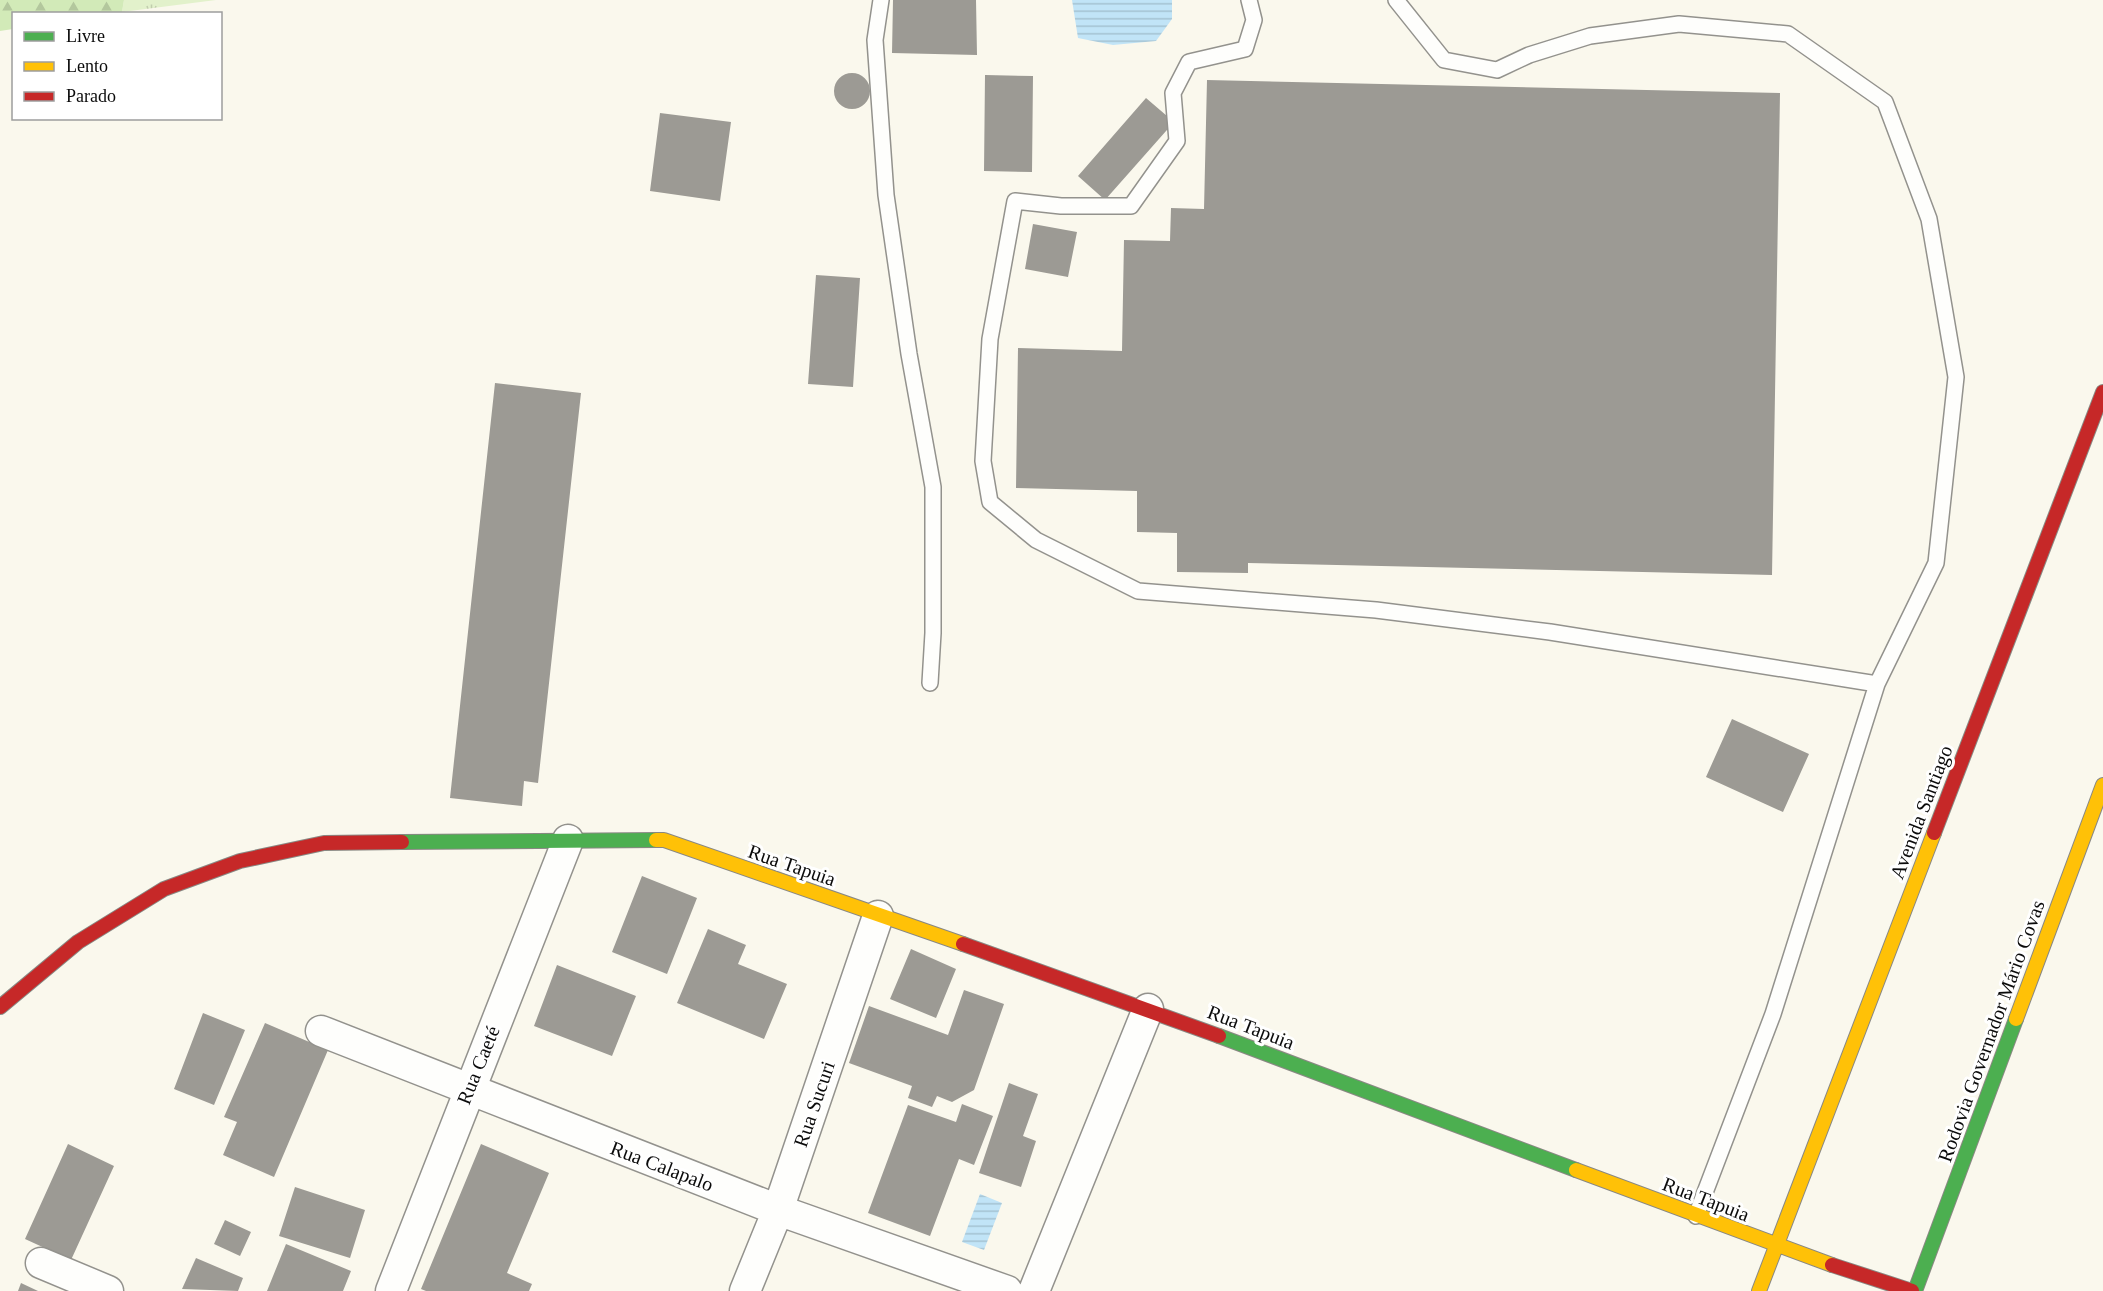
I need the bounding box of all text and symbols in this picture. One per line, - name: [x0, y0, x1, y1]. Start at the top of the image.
- legend: [12, 12, 222, 120]
- text: Livre: [66, 26, 105, 46]
- text: Lento: [66, 56, 108, 76]
- text: Parado: [66, 86, 116, 106]
- street label: Avenida Santiago: [1885, 742, 1958, 882]
- street label: Rua Tapuia: [745, 840, 839, 891]
- street label: Rodovia Governador Mário Covas: [1933, 897, 2049, 1165]
- street label: Rua Tapuia: [1204, 1000, 1298, 1055]
- street label: Rua Caeté: [452, 1022, 504, 1107]
- street label: Rua Sucuri: [789, 1058, 839, 1150]
- street label: Rua Calapalo: [607, 1136, 717, 1197]
- street label: Rua Tapuia: [1659, 1172, 1753, 1227]

